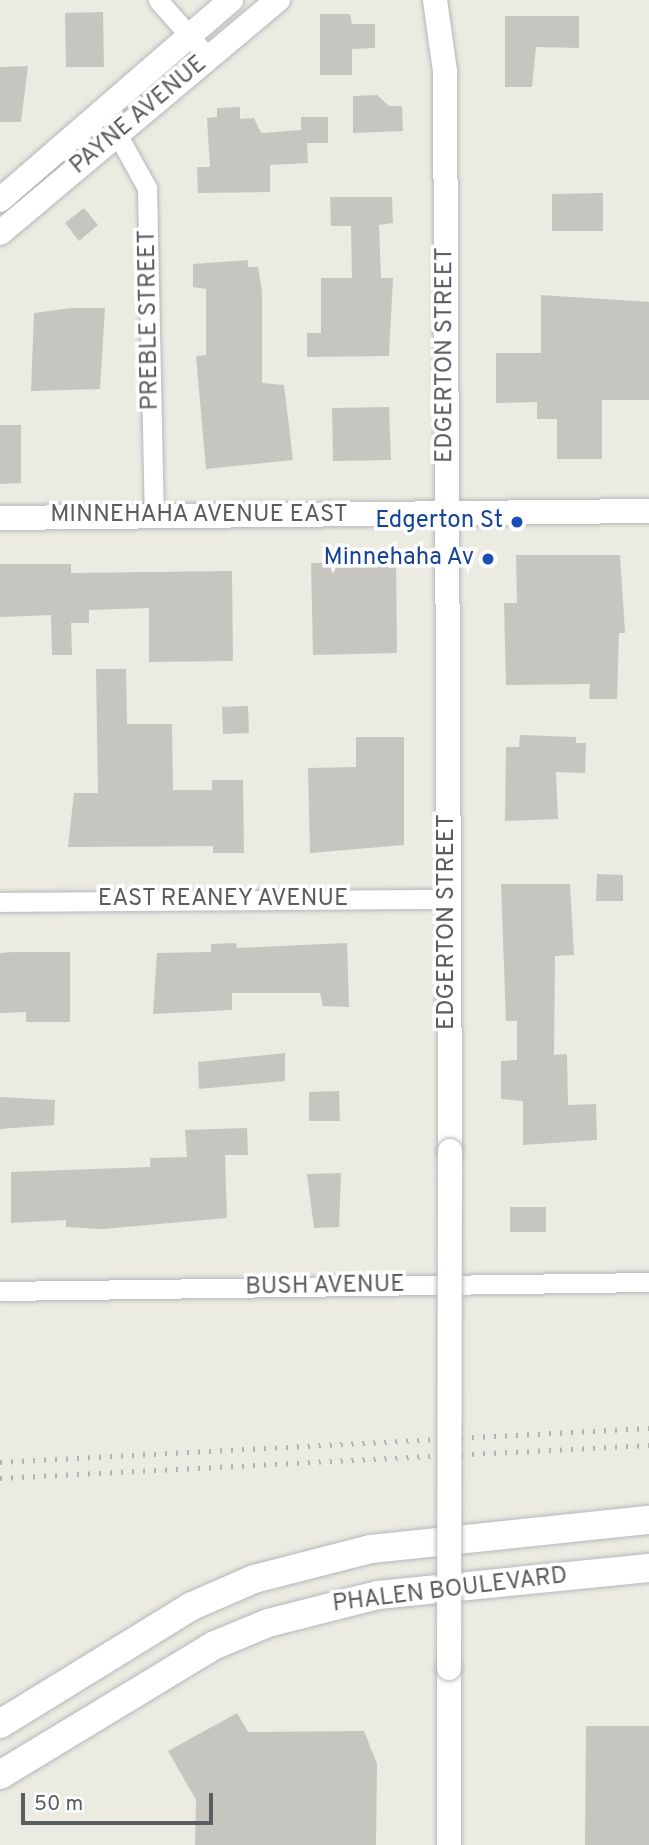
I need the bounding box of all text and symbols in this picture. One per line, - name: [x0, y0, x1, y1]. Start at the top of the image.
- street label: PAYNE AVENUE: [65, 50, 213, 182]
- street label: PREBLE STREET: [134, 229, 166, 411]
- street label: EDGERTON STREET: [432, 247, 460, 463]
- street label: MINNEHAHA AVENUE EAST: [49, 502, 349, 530]
- place label: Edgerton St: [375, 508, 503, 536]
- marker: Edgerton St: [509, 514, 525, 530]
- place label: Minnehaha Av: [322, 545, 474, 573]
- marker: Minnehaha Av: [480, 551, 496, 567]
- street label: EDGERTON STREET: [434, 814, 462, 1030]
- street label: EAST REANEY AVENUE: [96, 886, 350, 914]
- street label: BUSH AVENUE: [245, 1271, 405, 1303]
- street label: PHALEN BOULEVARD: [331, 1562, 569, 1620]
- scale bar: [24, 1778, 217, 1822]
- text: 50 m: [34, 1791, 83, 1818]

